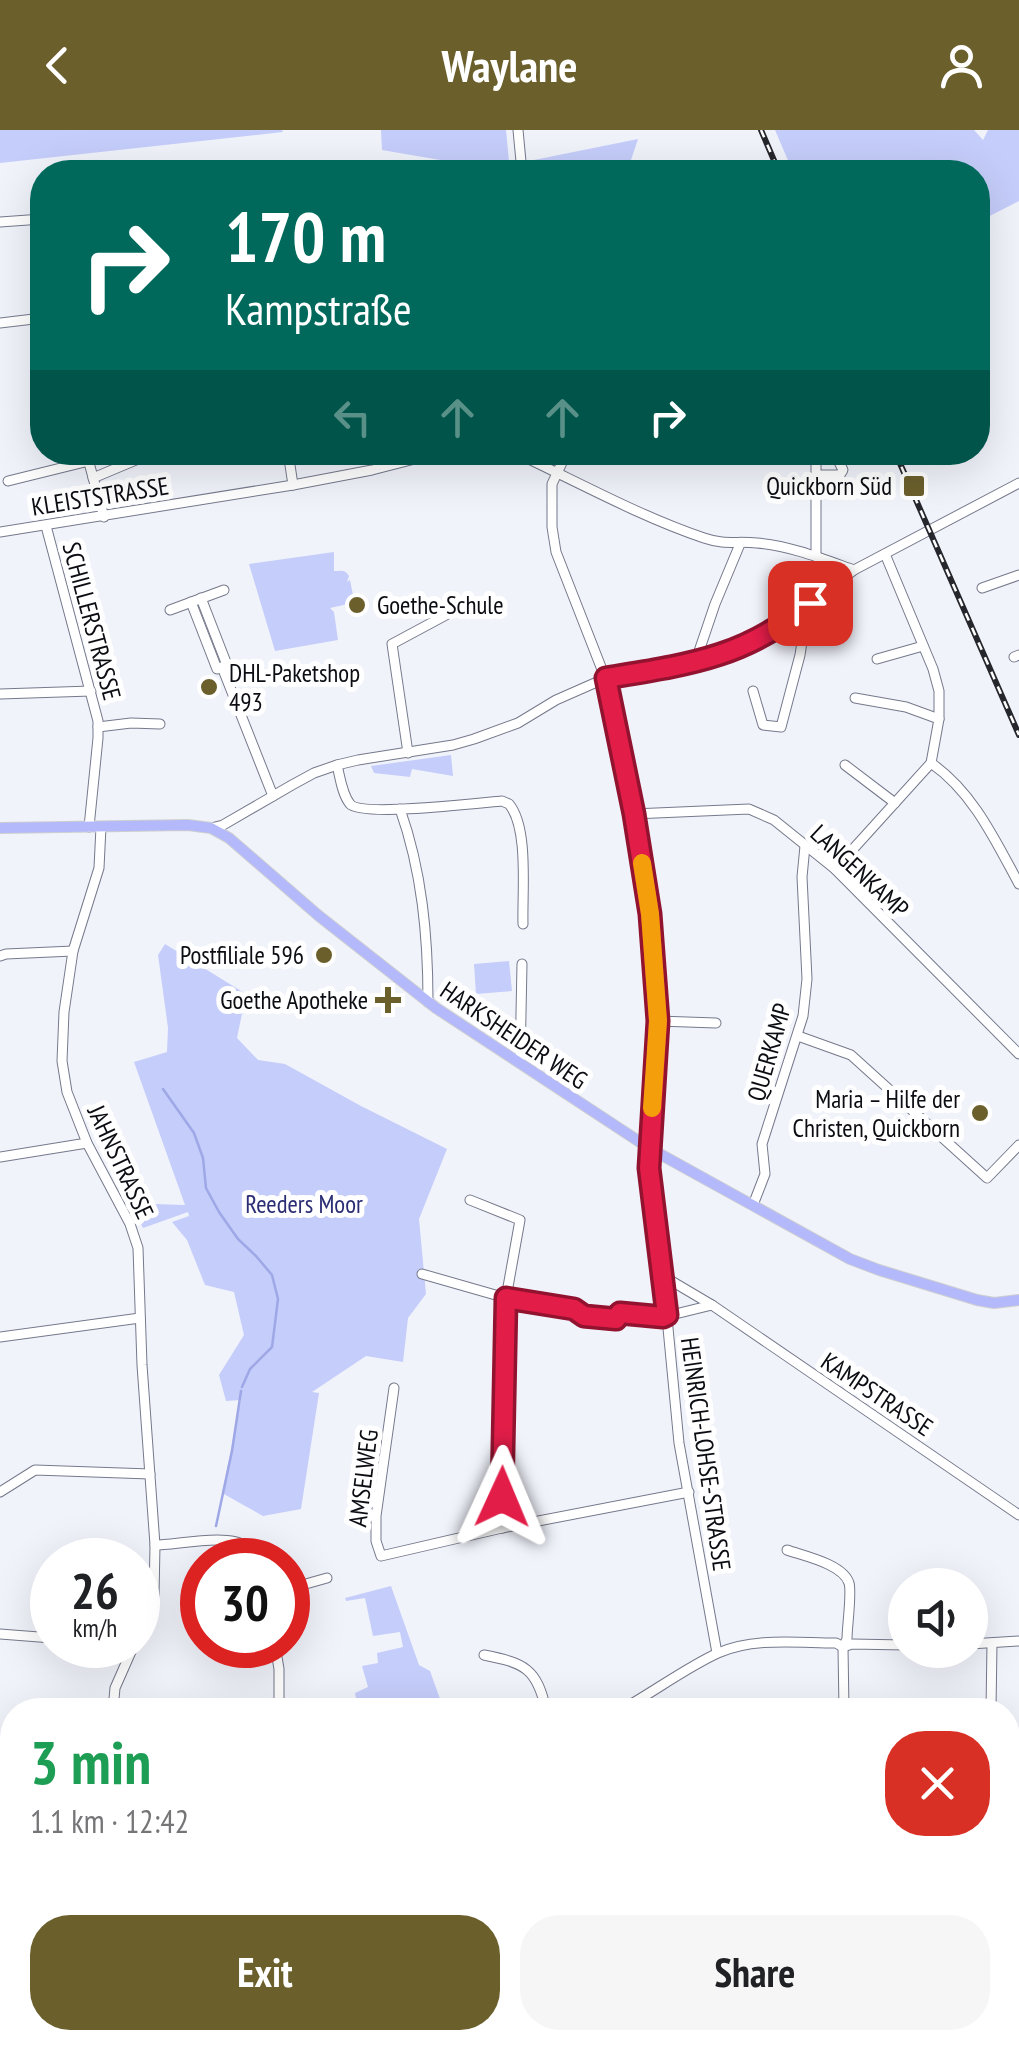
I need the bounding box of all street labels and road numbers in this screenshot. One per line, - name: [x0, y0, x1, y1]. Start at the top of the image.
- street label: KLEISTSTRASSE: [29, 469, 171, 523]
- street label: SCHILLERSTRASSE: [56, 539, 128, 703]
- street label: LANGENKAMP: [804, 817, 916, 925]
- street label: HARKSHEIDER WEG: [434, 974, 594, 1096]
- street label: QUERKAMP: [740, 999, 798, 1105]
- street label: JAHNSTRASSE: [80, 1099, 161, 1224]
- street label: HEINRICH-LOHSE-STRASSE: [674, 1335, 738, 1573]
- street label: KAMPSTRASSE: [815, 1345, 939, 1443]
- street label: AMSELWEG: [341, 1427, 385, 1529]

